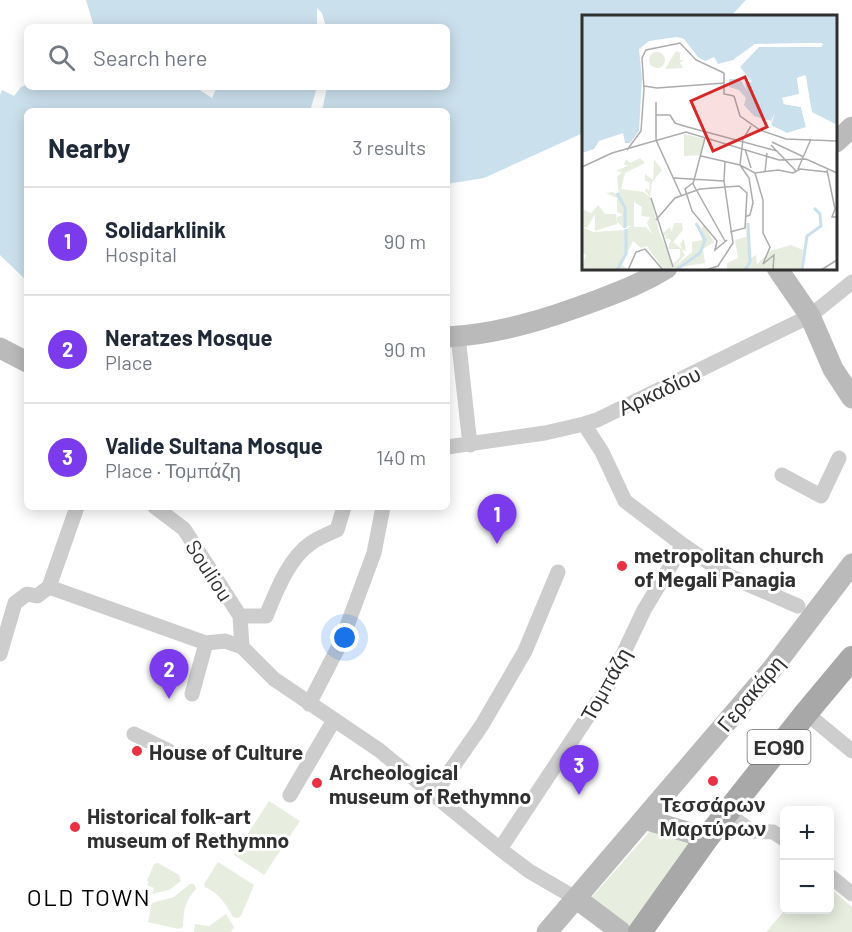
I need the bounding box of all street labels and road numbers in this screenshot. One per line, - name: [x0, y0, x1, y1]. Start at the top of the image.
- street label: Αρκαδίου: [614, 360, 704, 420]
- street label: Souliou: [181, 535, 239, 605]
- street label: Τομπάζη: [575, 643, 635, 725]
- street label: Γερακάρη: [711, 650, 789, 736]
- road number: ΕΟ90: [748, 730, 810, 764]

